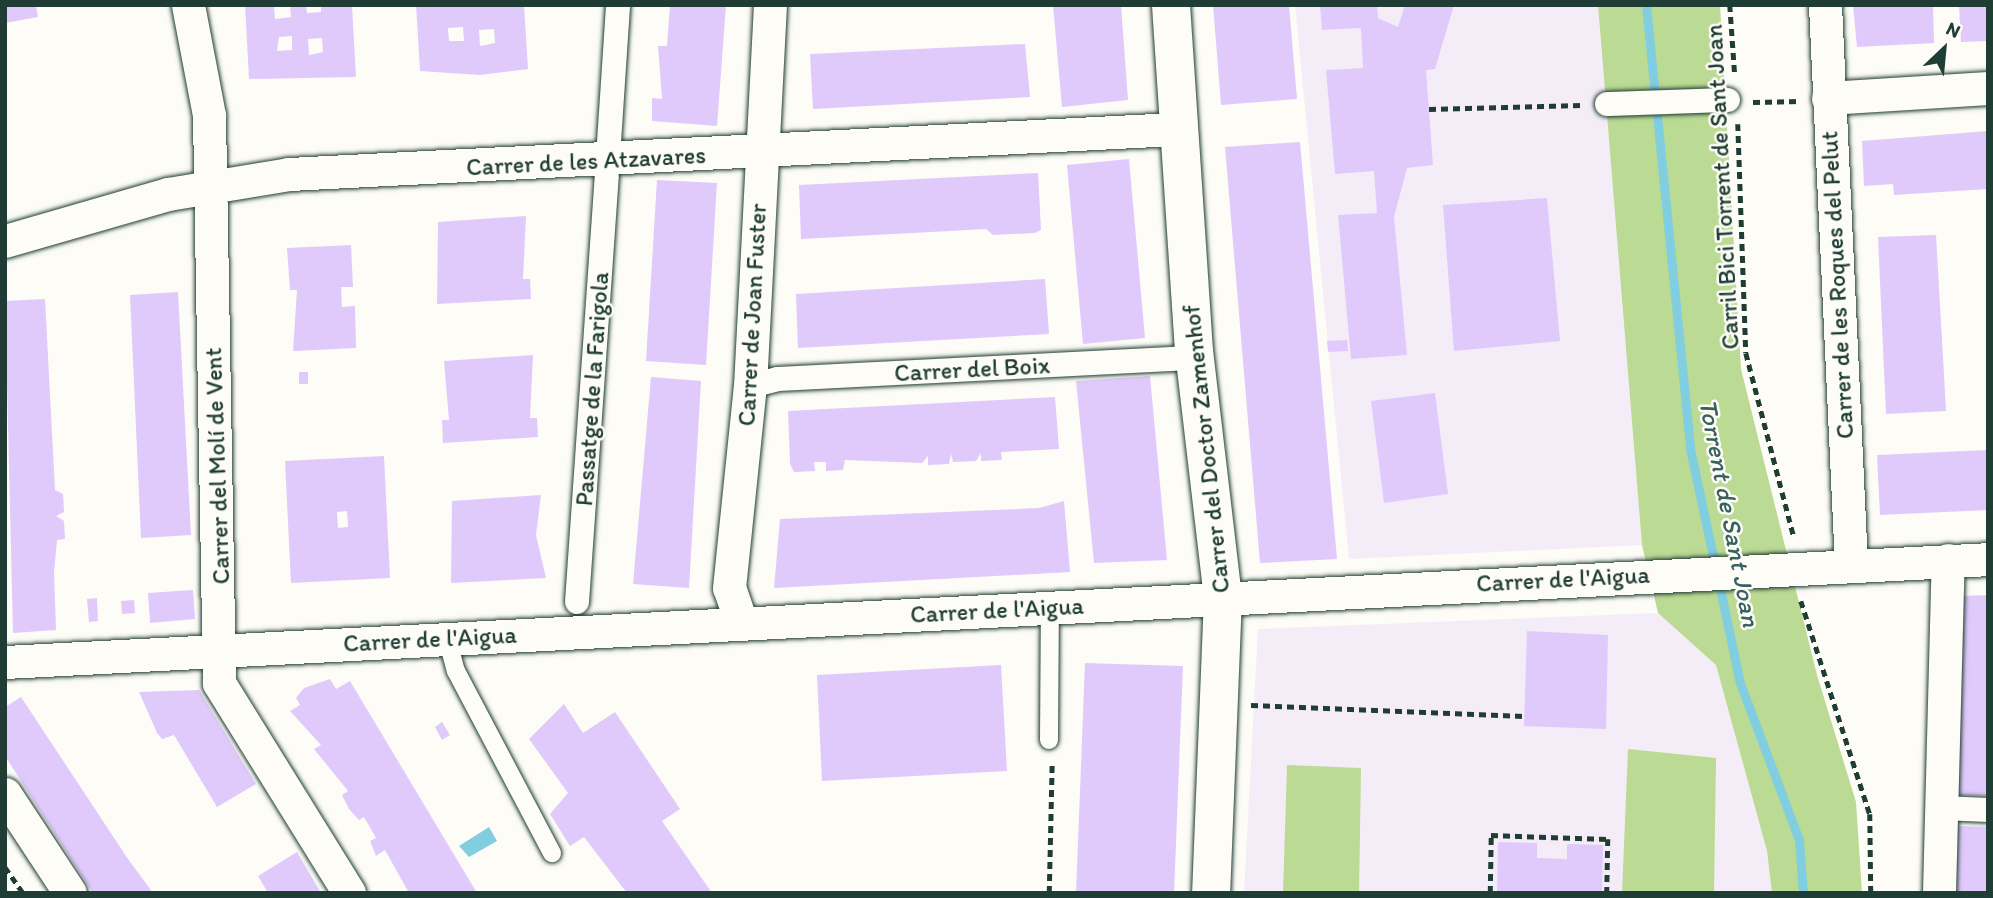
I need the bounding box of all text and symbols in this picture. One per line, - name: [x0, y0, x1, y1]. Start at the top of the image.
- north arrow: [1909, 14, 1979, 84]
- text: N: [1943, 17, 1964, 43]
- street label: Carril Bici Torrent de Sant Joan: [1699, 25, 1745, 349]
- street label: Carrer de les Roques del Pelut: [1815, 131, 1859, 439]
- street label: Carrer de les Atzavares: [466, 140, 706, 182]
- street label: Carrer de Joan Fuster: [732, 203, 772, 427]
- street label: Passatge de la Farigola: [569, 271, 615, 507]
- street label: Carrer del Doctor Zamenhof: [1177, 303, 1235, 595]
- street label: Carrer del Molí de Vent: [198, 347, 236, 585]
- street label: Carrer del Boix: [894, 351, 1050, 387]
- water label: Torrent de Sant Joan: [1692, 396, 1766, 630]
- street label: Carrer de l'Aigua: [1476, 560, 1650, 598]
- street label: Carrer de l'Aigua: [910, 591, 1084, 629]
- street label: Carrer de l'Aigua: [343, 620, 517, 658]

